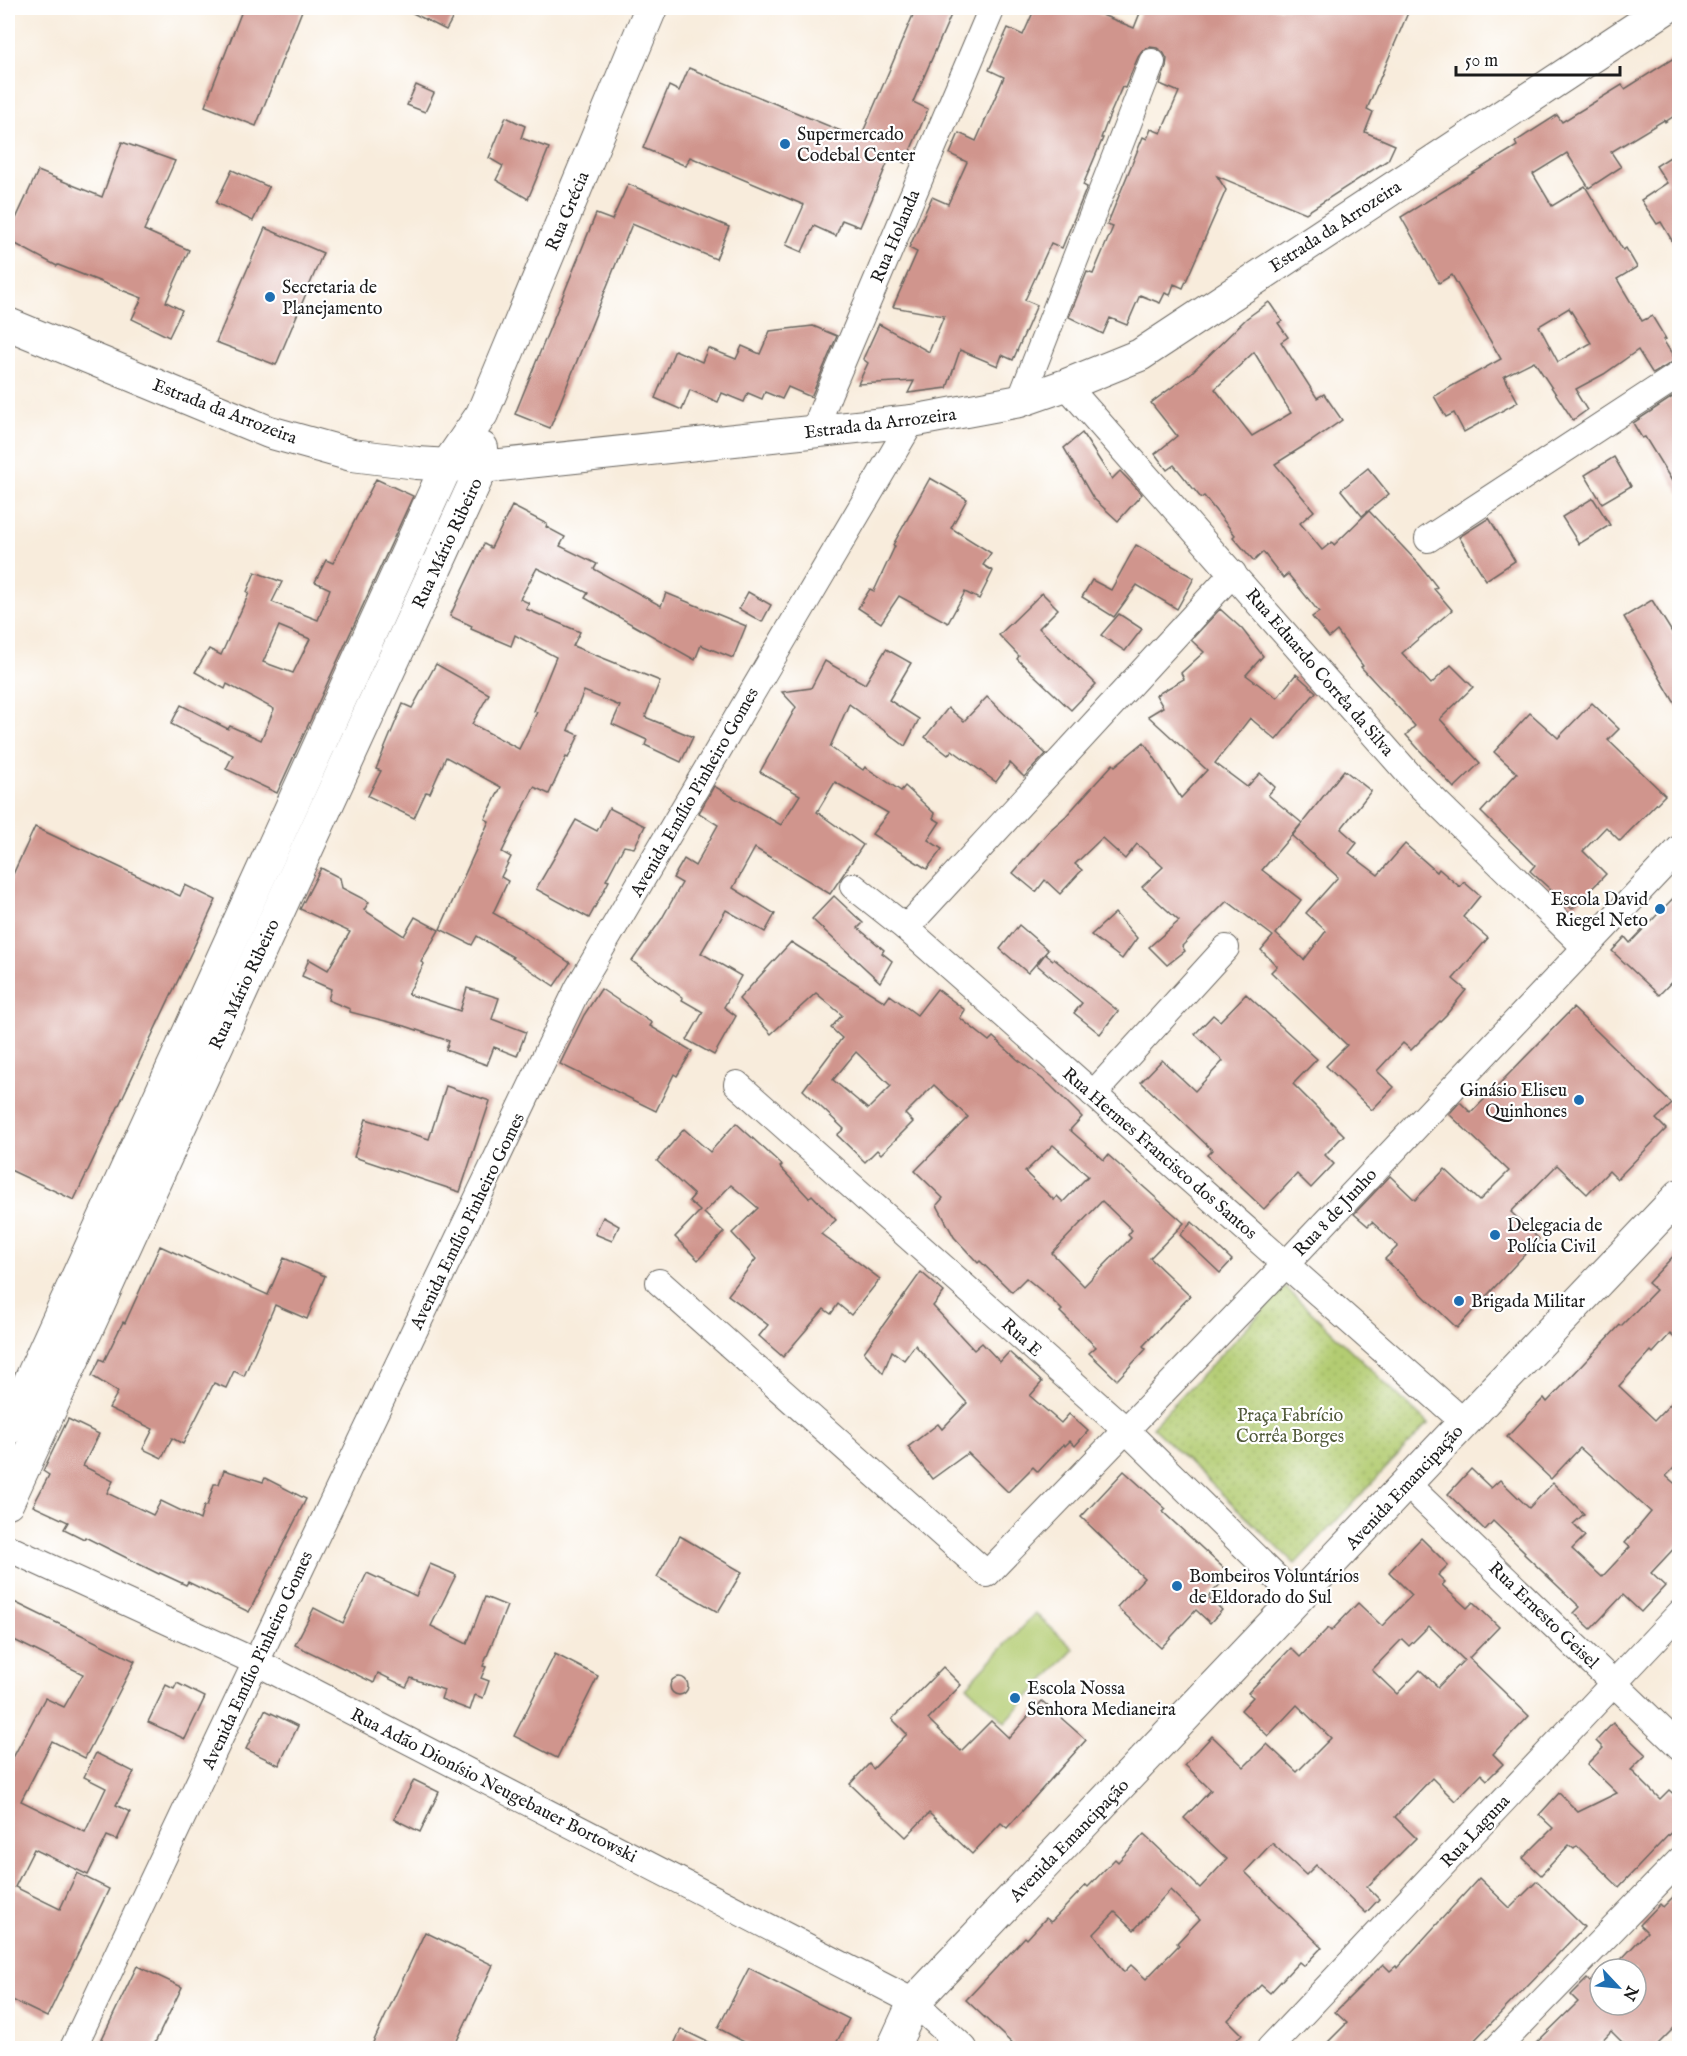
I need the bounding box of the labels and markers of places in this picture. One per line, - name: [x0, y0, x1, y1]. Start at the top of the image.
- place label: Supermercado Codebal Center: [797, 124, 916, 168]
- marker: Supermercado Codebal Center: [778, 137, 792, 151]
- place label: Secretaria de Planejamento: [282, 277, 383, 321]
- marker: Secretaria de Planejamento: [263, 290, 277, 304]
- place label: Escola David Riegel Neto: [1551, 889, 1648, 933]
- marker: Escola David Riegel Neto: [1653, 902, 1667, 916]
- place label: Ginásio Eliseu Quinhones: [1460, 1080, 1567, 1124]
- marker: Ginásio Eliseu Quinhones: [1572, 1093, 1586, 1107]
- place label: Delegacia de Polícia Civil: [1507, 1215, 1602, 1259]
- marker: Delegacia de Polícia Civil: [1488, 1228, 1502, 1242]
- place label: Brigada Militar: [1471, 1291, 1586, 1314]
- marker: Brigada Militar: [1452, 1294, 1466, 1308]
- place label: Bombeiros Voluntários de Eldorado do Sul: [1189, 1566, 1359, 1610]
- marker: Bombeiros Voluntários de Eldorado do Sul: [1170, 1579, 1184, 1593]
- place label: Escola Nossa Senhora Medianeira: [1027, 1678, 1176, 1722]
- marker: Escola Nossa Senhora Medianeira: [1008, 1691, 1022, 1705]

